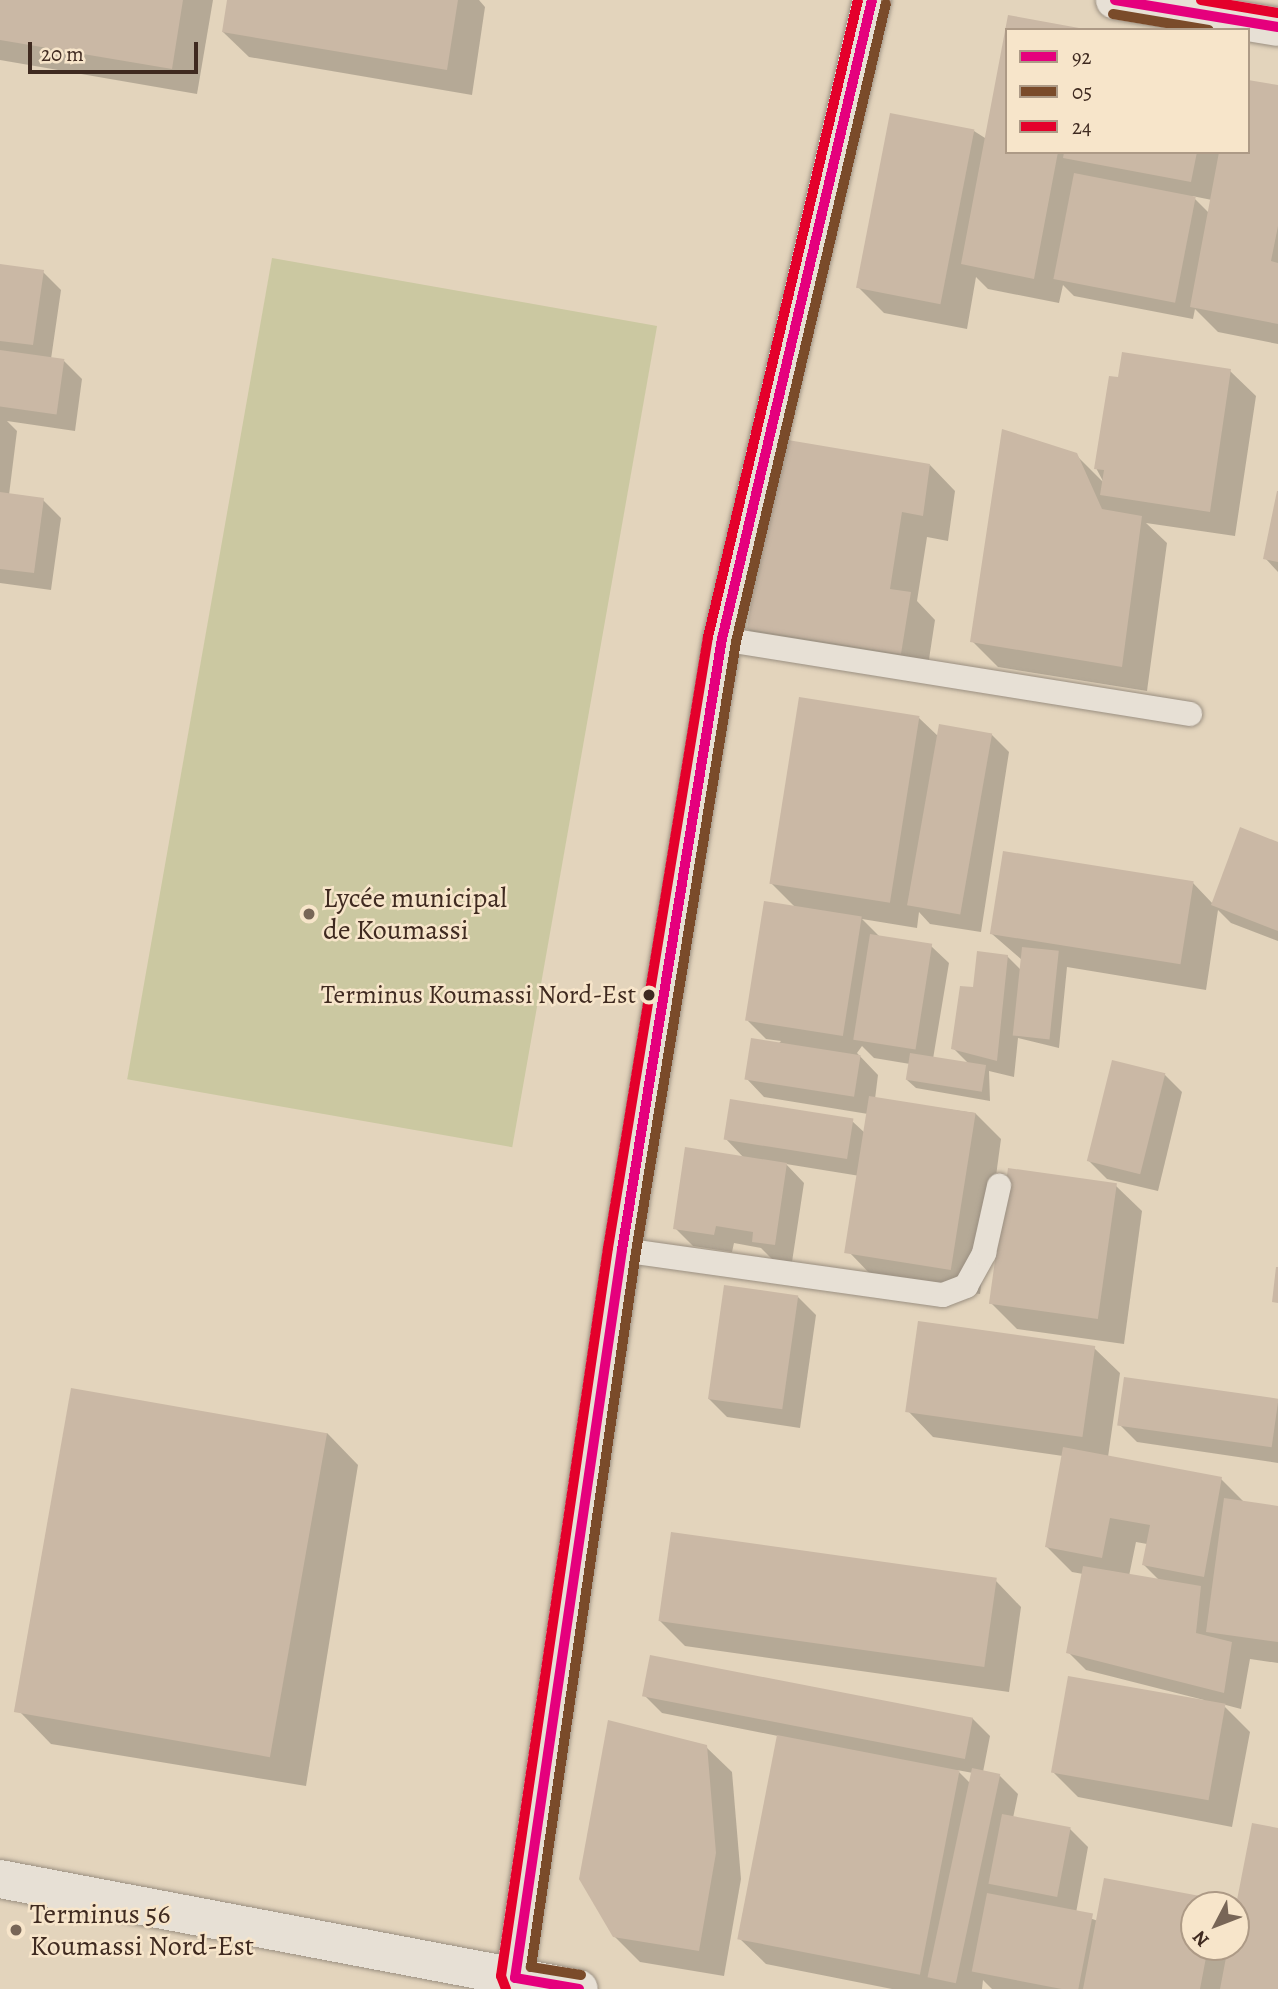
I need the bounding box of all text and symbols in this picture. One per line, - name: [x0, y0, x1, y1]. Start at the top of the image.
- scale bar: [32, 28, 201, 72]
- legend: [1005, 28, 1250, 154]
- text: 20 m: [41, 40, 84, 68]
- text: 92: [1072, 43, 1092, 71]
- text: 05: [1072, 78, 1092, 106]
- text: 24: [1072, 113, 1092, 141]
- place label: Lycée municipal de Koumassi: [323, 881, 507, 947]
- marker: Lycée municipal de Koumassi: [301, 906, 317, 922]
- place label: Terminus Koumassi Nord-Est: [321, 979, 636, 1011]
- marker: Terminus Koumassi Nord-Est: [642, 988, 656, 1002]
- north arrow: [1180, 1891, 1250, 1961]
- place label: Terminus 56 Koumassi Nord-Est: [30, 1897, 254, 1963]
- marker: Terminus 56 Koumassi Nord-Est: [8, 1922, 24, 1938]
- text: N: [1187, 1925, 1215, 1953]

